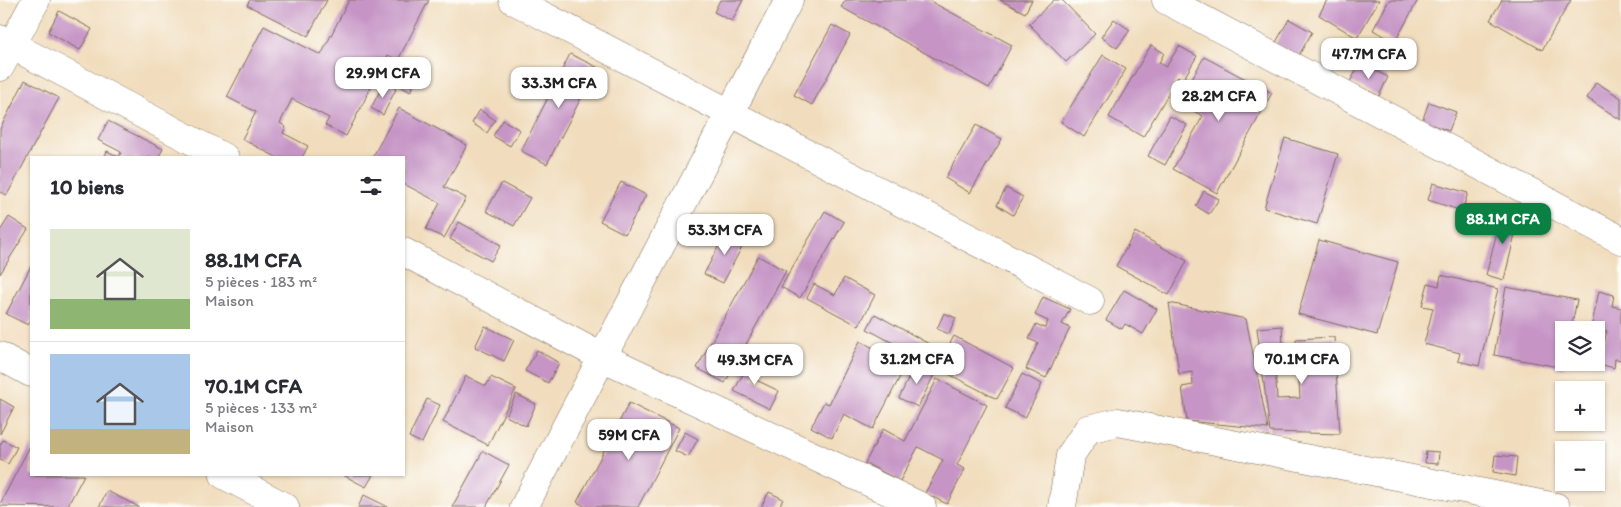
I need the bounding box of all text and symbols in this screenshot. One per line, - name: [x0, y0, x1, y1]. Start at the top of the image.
- pin: 47.7M CFA: [1312, 38, 1426, 80]
- text: 47.7M CFA: [1332, 44, 1406, 63]
- pin: 29.9M CFA: [326, 56, 440, 99]
- text: 29.9M CFA: [346, 63, 420, 82]
- pin: 33.3M CFA: [502, 66, 616, 109]
- text: 33.3M CFA: [522, 73, 596, 92]
- pin: 28.2M CFA: [1162, 80, 1276, 122]
- text: 28.2M CFA: [1182, 86, 1256, 105]
- icon: filters: [357, 172, 385, 200]
- text: 10 biens: [50, 174, 124, 199]
- pin: 88.1M CFA: [1446, 202, 1560, 245]
- text: 88.1M CFA: [1466, 209, 1540, 228]
- pin: 53.3M CFA: [668, 214, 782, 256]
- text: 53.3M CFA: [688, 220, 762, 239]
- text: 88.1M CFA: [205, 247, 302, 272]
- icon: home: [90, 249, 150, 309]
- text: 5 pièces · 183 m²: [205, 272, 317, 291]
- text: Maison: [205, 291, 254, 310]
- map controls: [1555, 321, 1605, 491]
- button: layers: [1555, 321, 1605, 371]
- pin: 31.2M CFA: [860, 342, 974, 385]
- pin: 70.1M CFA: [1245, 342, 1359, 385]
- pin: 49.3M CFA: [698, 344, 812, 386]
- text: 31.2M CFA: [880, 349, 954, 368]
- text: 70.1M CFA: [1265, 349, 1339, 368]
- text: 49.3M CFA: [717, 350, 793, 369]
- text: 70.1M CFA: [205, 373, 302, 398]
- icon: home: [90, 374, 150, 434]
- button: +: [1555, 381, 1605, 431]
- text: 5 pièces · 133 m²: [205, 398, 317, 417]
- text: Maison: [205, 417, 254, 436]
- pin: 59M CFA: [583, 418, 675, 461]
- text: 59M CFA: [598, 425, 660, 444]
- button: −: [1555, 441, 1605, 491]

